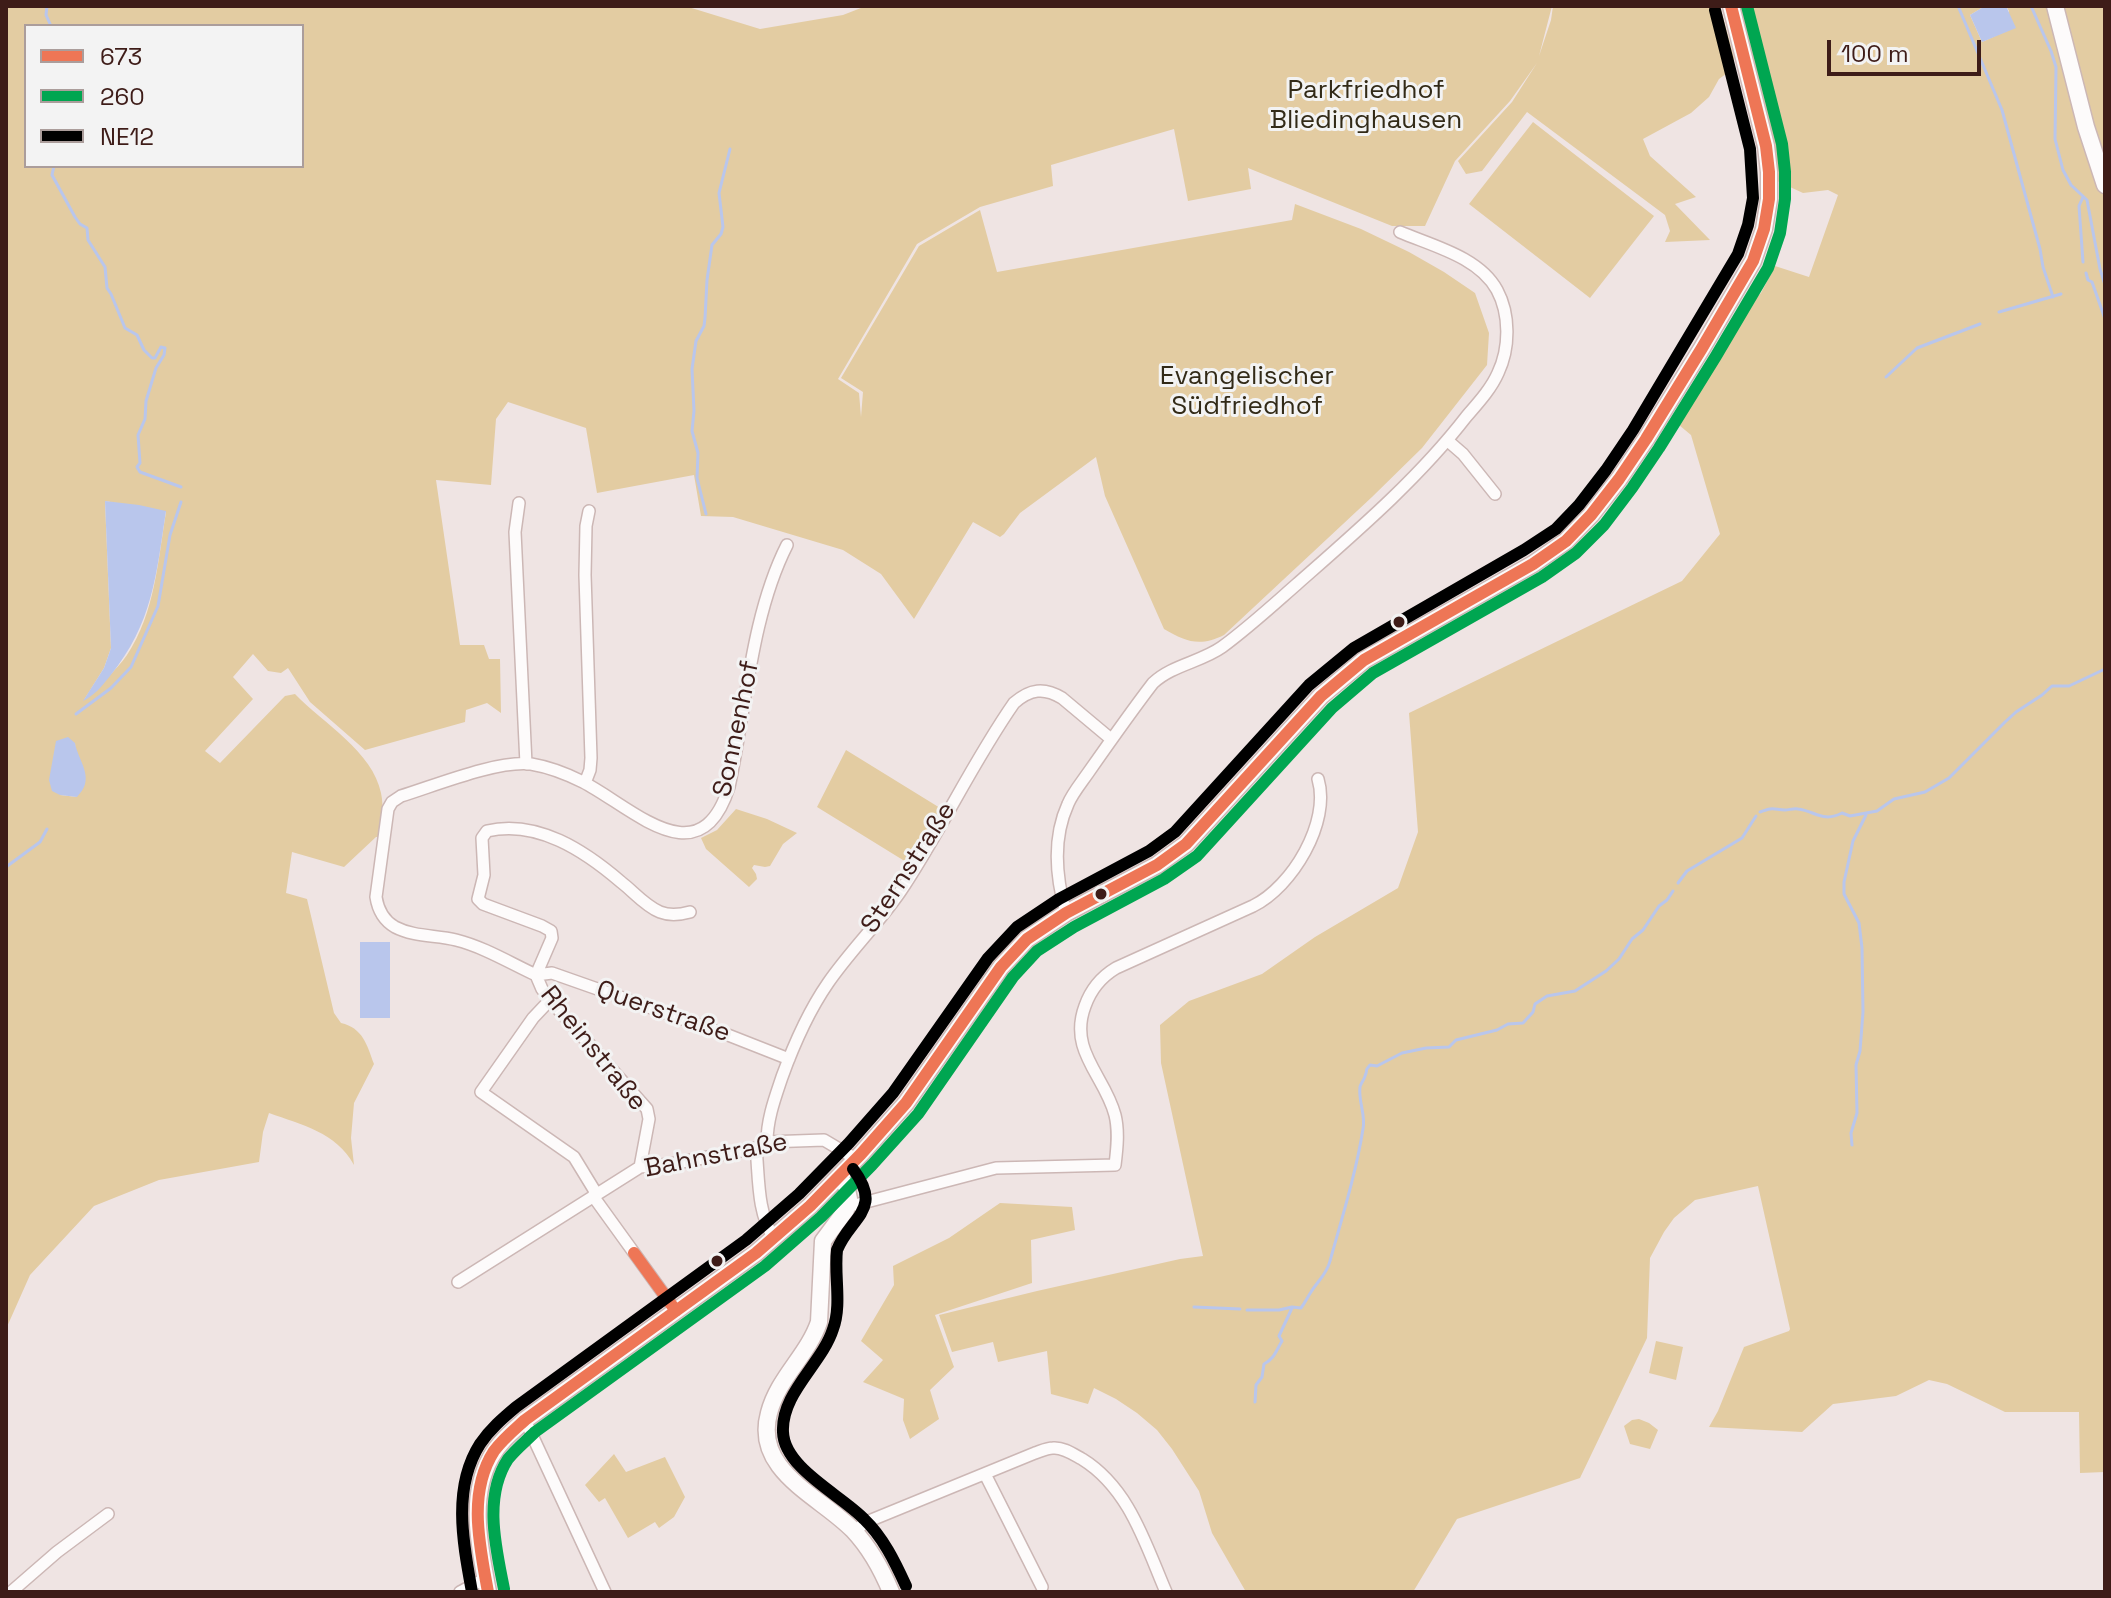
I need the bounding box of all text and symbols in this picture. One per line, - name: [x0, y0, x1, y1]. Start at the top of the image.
- legend: [24, 24, 304, 168]
- scale bar: [1831, 24, 1985, 74]
- text: 100 m: [1841, 38, 1909, 69]
- text: 673: [100, 41, 142, 72]
- park label: Parkfriedhof Bliedinghausen: [1270, 75, 1462, 136]
- text: 260: [100, 81, 145, 112]
- text: NE12: [100, 121, 154, 152]
- park label: Evangelischer Südfriedhof: [1160, 361, 1334, 422]
- unlabelled marker: [1391, 614, 1407, 630]
- street label: Sonnenhof: [707, 658, 767, 800]
- street label: Sternstraße: [855, 797, 963, 939]
- unlabelled marker: [1093, 886, 1109, 902]
- street label: Querstraße: [592, 975, 734, 1049]
- street label: Rheinstraße: [533, 980, 653, 1118]
- street label: Bahnstraße: [642, 1127, 790, 1185]
- unlabelled marker: [709, 1253, 725, 1269]

